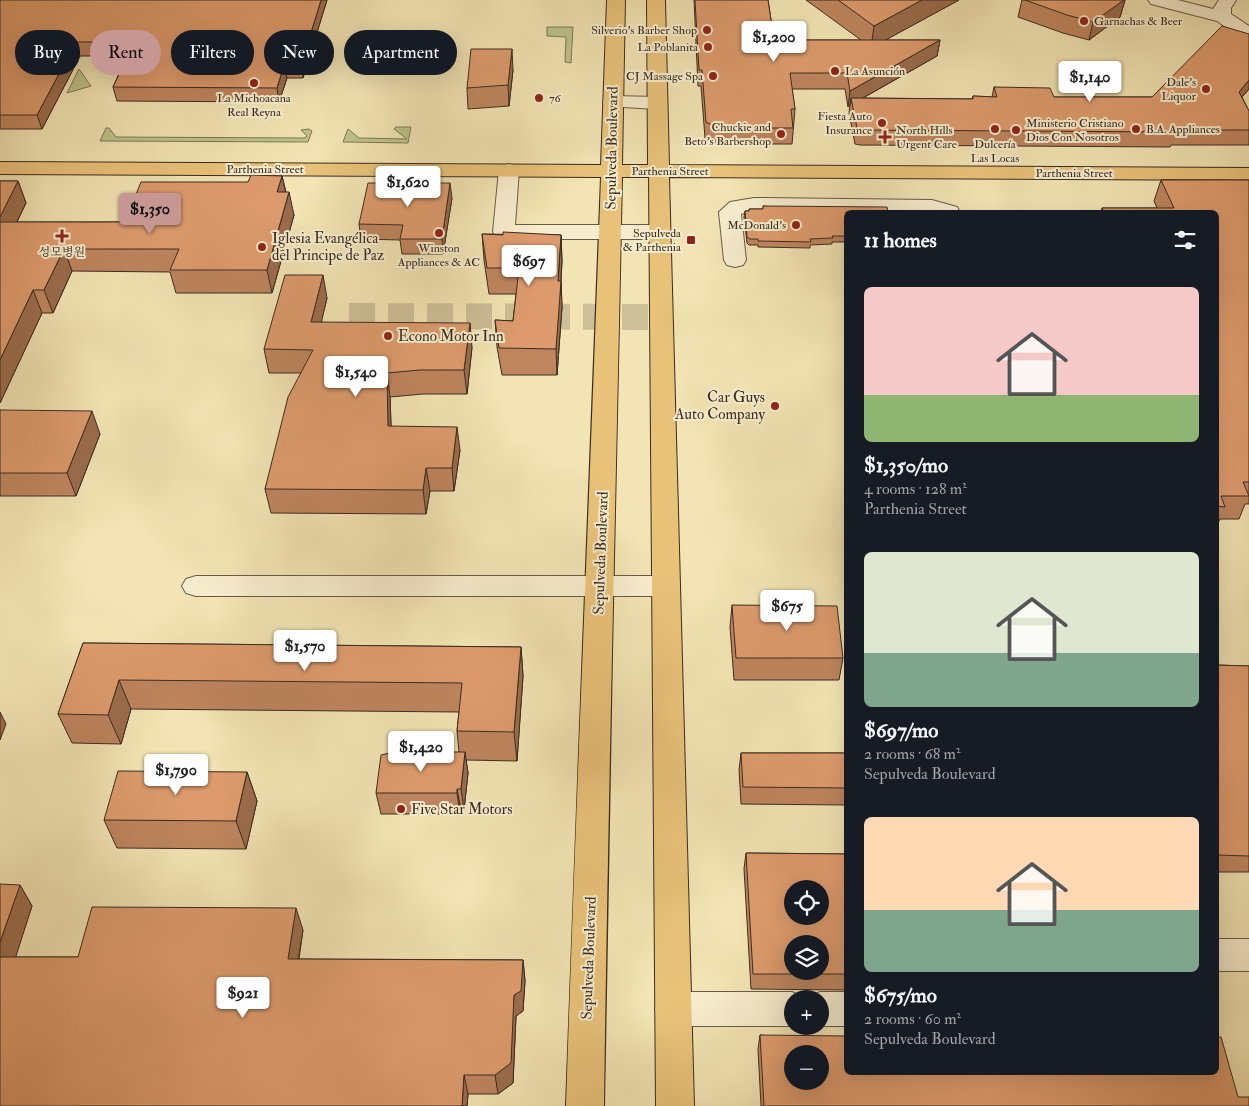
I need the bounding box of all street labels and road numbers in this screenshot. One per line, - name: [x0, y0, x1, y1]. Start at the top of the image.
- street label: Sepulveda Boulevard: [601, 86, 624, 210]
- street label: Parthenia Street: [226, 162, 304, 177]
- street label: Parthenia Street: [631, 164, 709, 179]
- street label: Parthenia Street: [1035, 166, 1113, 181]
- street label: Sepulveda Boulevard: [589, 490, 614, 615]
- street label: Sepulveda Boulevard: [577, 895, 602, 1020]

